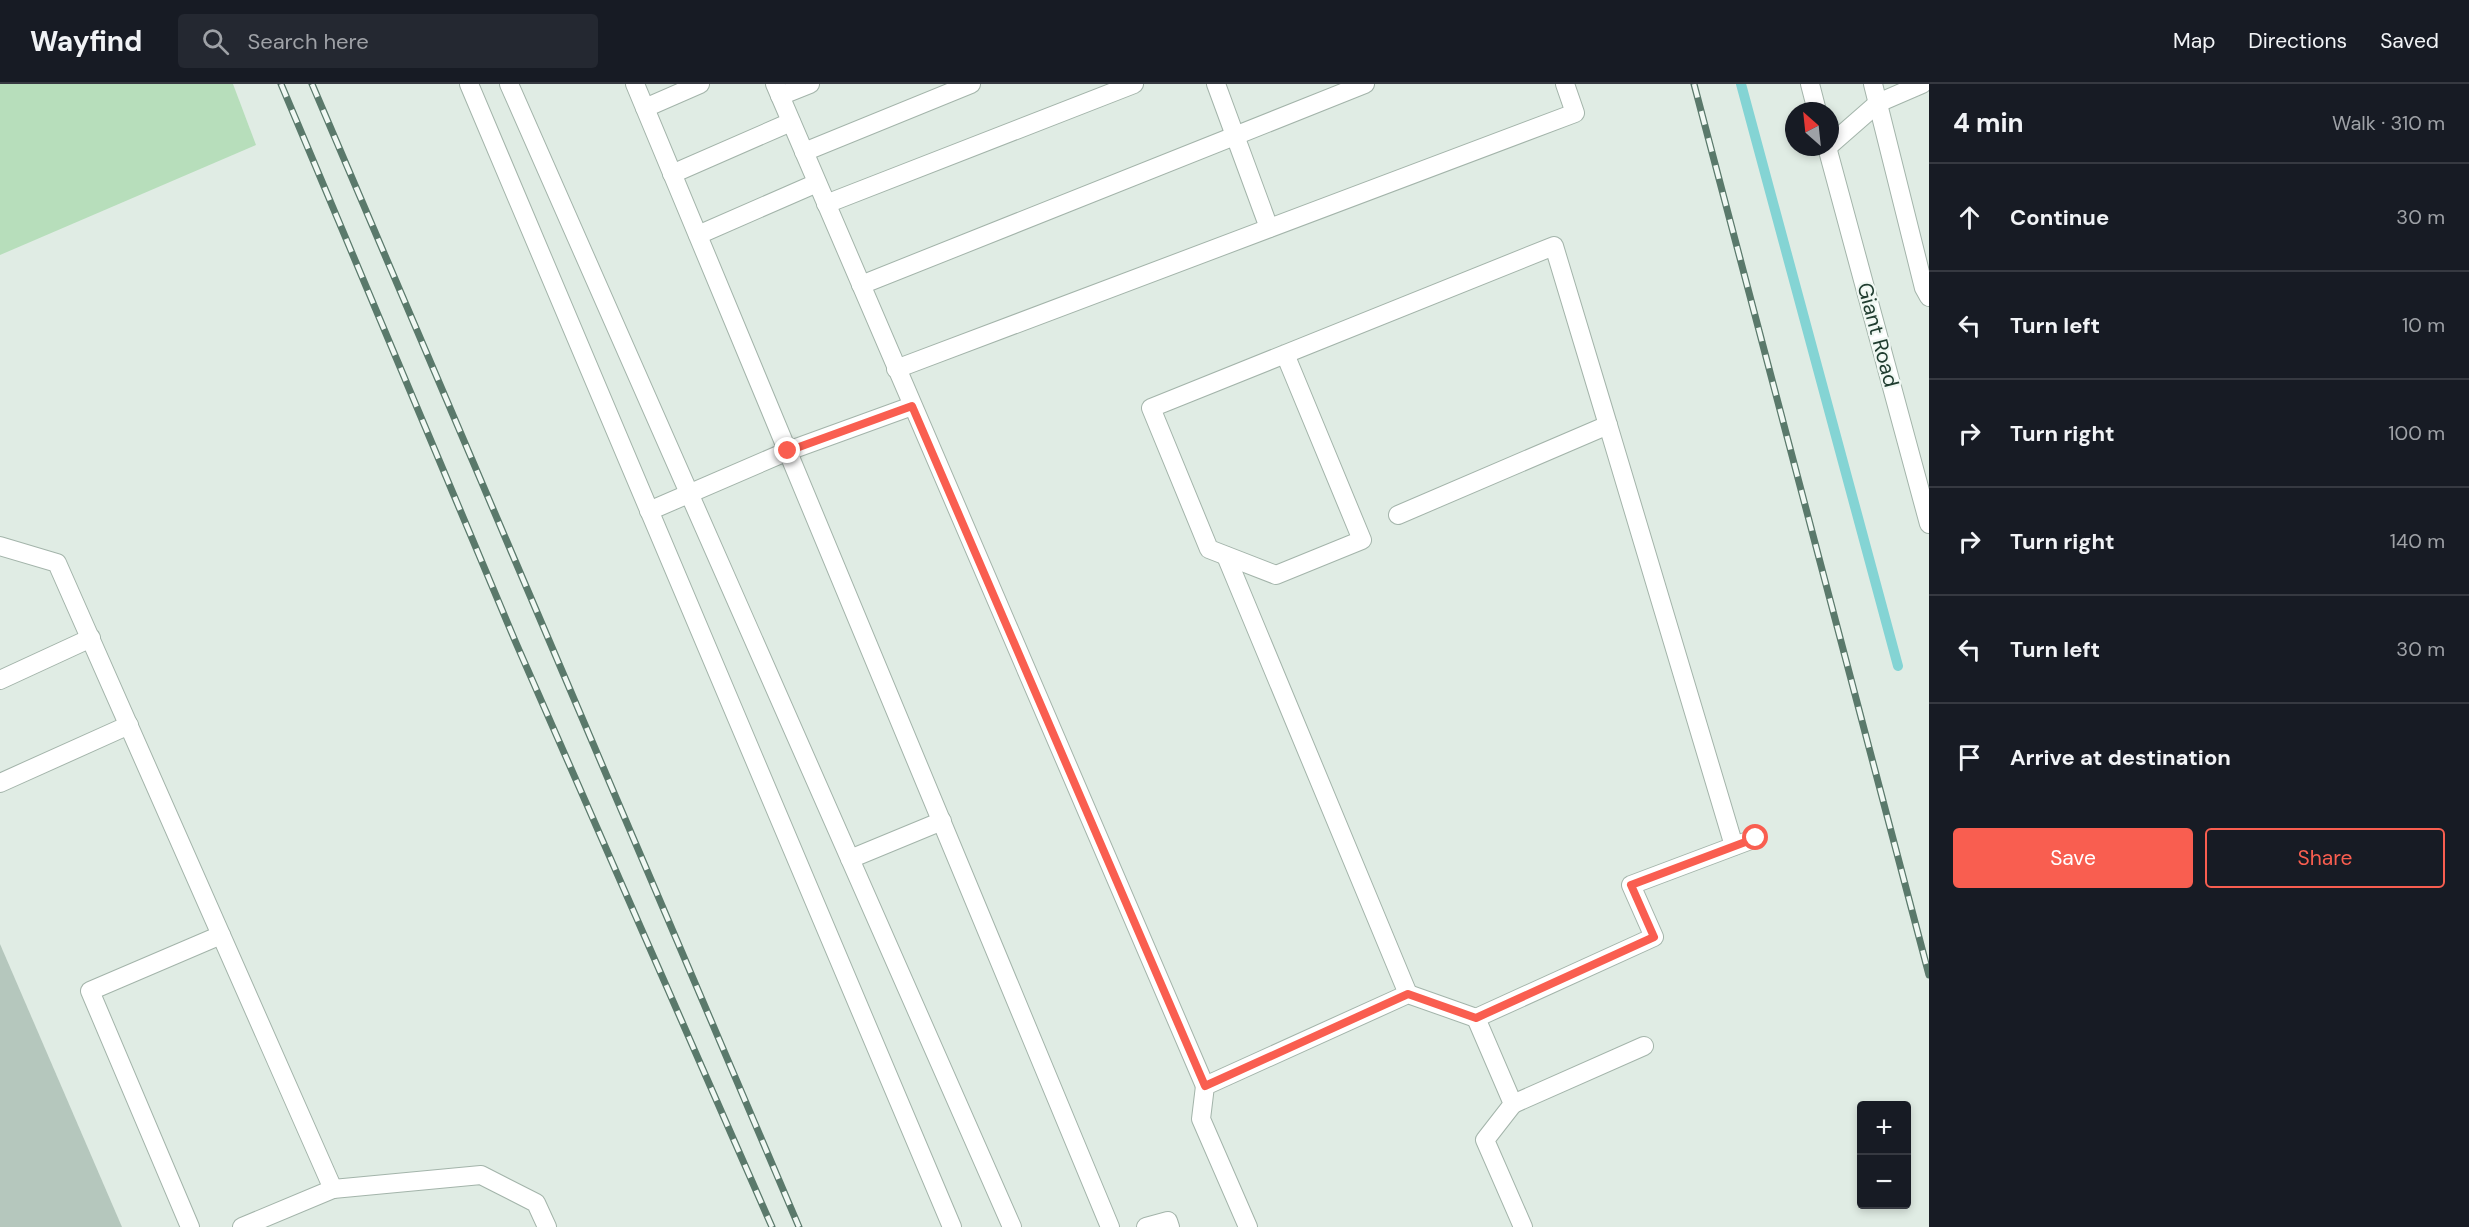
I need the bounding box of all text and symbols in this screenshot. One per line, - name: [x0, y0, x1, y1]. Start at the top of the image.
- search box: [178, 14, 598, 68]
- text: Wayfind: [30, 23, 142, 60]
- icon: search: [199, 25, 232, 58]
- text: Search here: [247, 27, 369, 56]
- text: Map: [2173, 27, 2215, 55]
- text: Directions: [2248, 27, 2347, 55]
- text: Saved: [2380, 27, 2439, 55]
- north arrow: [1785, 102, 1839, 156]
- text: 4 min: [1953, 106, 2024, 140]
- text: Walk · 310 m: [2332, 110, 2445, 136]
- icon: ahead: [1953, 201, 1986, 234]
- text: Continue: [2010, 203, 2109, 232]
- text: 30 m: [2396, 204, 2445, 230]
- street label: Giant Road: [1851, 280, 1905, 390]
- icon: left: [1953, 309, 1986, 342]
- text: Turn left: [2010, 311, 2100, 340]
- text: 10 m: [2402, 312, 2445, 338]
- icon: right: [1953, 417, 1986, 450]
- text: Turn right: [2010, 419, 2115, 448]
- text: 100 m: [2388, 420, 2445, 446]
- route end: [774, 437, 800, 463]
- icon: right: [1953, 525, 1986, 558]
- text: Turn right: [2010, 527, 2115, 556]
- text: 140 m: [2390, 528, 2445, 554]
- icon: left: [1953, 633, 1986, 666]
- text: Turn left: [2010, 635, 2100, 664]
- text: 30 m: [2396, 636, 2445, 662]
- icon: arrive: [1953, 741, 1986, 774]
- text: Arrive at destination: [2010, 743, 2231, 772]
- route start: [1742, 824, 1768, 850]
- button: Save: [1953, 828, 2193, 888]
- button: Share: [2205, 828, 2445, 888]
- map controls: [1857, 1101, 1911, 1209]
- button: +: [1857, 1101, 1911, 1155]
- button: −: [1857, 1155, 1911, 1209]

